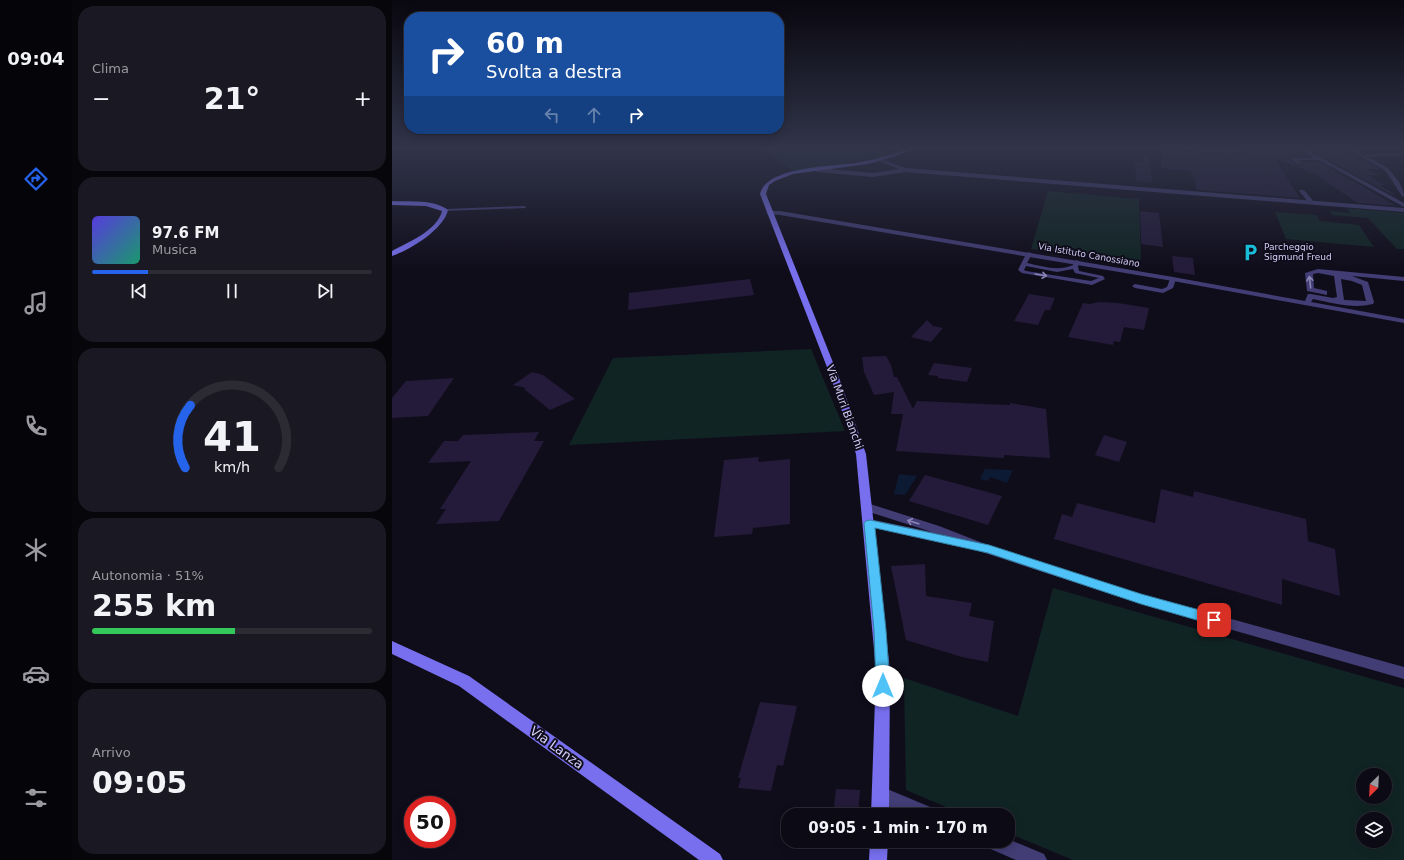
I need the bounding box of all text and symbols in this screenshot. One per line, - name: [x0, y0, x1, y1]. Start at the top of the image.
- text: 60 m: [486, 27, 564, 60]
- icon: right: [420, 28, 472, 80]
- text: 09:04: [7, 48, 65, 69]
- text: Clima: [92, 61, 129, 76]
- text: Svolta a destra: [486, 61, 622, 82]
- text: 21°: [204, 81, 260, 116]
- text: −: [92, 86, 110, 111]
- text: +: [354, 86, 372, 111]
- icon: left: [541, 104, 563, 126]
- icon: ahead: [583, 104, 605, 126]
- icon: right: [625, 104, 647, 126]
- icon: directions: [22, 165, 50, 193]
- text: 97.6 FM: [152, 224, 219, 242]
- street label: Via Istituto Canossiano: [1037, 241, 1141, 269]
- text: Musica: [152, 242, 197, 257]
- parking icon: Parcheggio Sigmund Freud: [1241, 242, 1261, 262]
- place label: Parcheggio Sigmund Freud: [1264, 242, 1332, 262]
- one-way arrow: [1035, 271, 1048, 279]
- one-way arrow: [1306, 276, 1313, 289]
- icon: previous: [128, 280, 150, 302]
- icon: pause: [221, 280, 243, 302]
- icon: next: [314, 280, 336, 302]
- icon: music: [22, 289, 50, 317]
- street label: Via Muri Bianchi: [823, 363, 866, 451]
- icon: phone: [22, 412, 50, 440]
- text: 41: [203, 412, 261, 461]
- text: km/h: [214, 459, 250, 475]
- one-way arrow: [907, 518, 920, 525]
- icon: climate: [22, 536, 50, 564]
- text: Autonomia · 51%: [92, 568, 204, 583]
- text: 255 km: [92, 588, 216, 623]
- pin: [1197, 603, 1231, 637]
- icon: arrive: [1203, 609, 1225, 631]
- icon: car: [22, 660, 50, 688]
- position arrow: [862, 665, 904, 707]
- street label: Via Lanza: [527, 723, 586, 772]
- text: Arrivo: [92, 745, 131, 760]
- text: 09:05: [92, 765, 188, 800]
- north arrow: [1356, 768, 1392, 804]
- map controls: [1356, 768, 1392, 848]
- icon: filters: [22, 784, 50, 812]
- speed limit sign: 50: [404, 796, 456, 848]
- button: layers: [1356, 812, 1392, 848]
- text: 09:05 · 1 min · 170 m: [808, 819, 988, 837]

